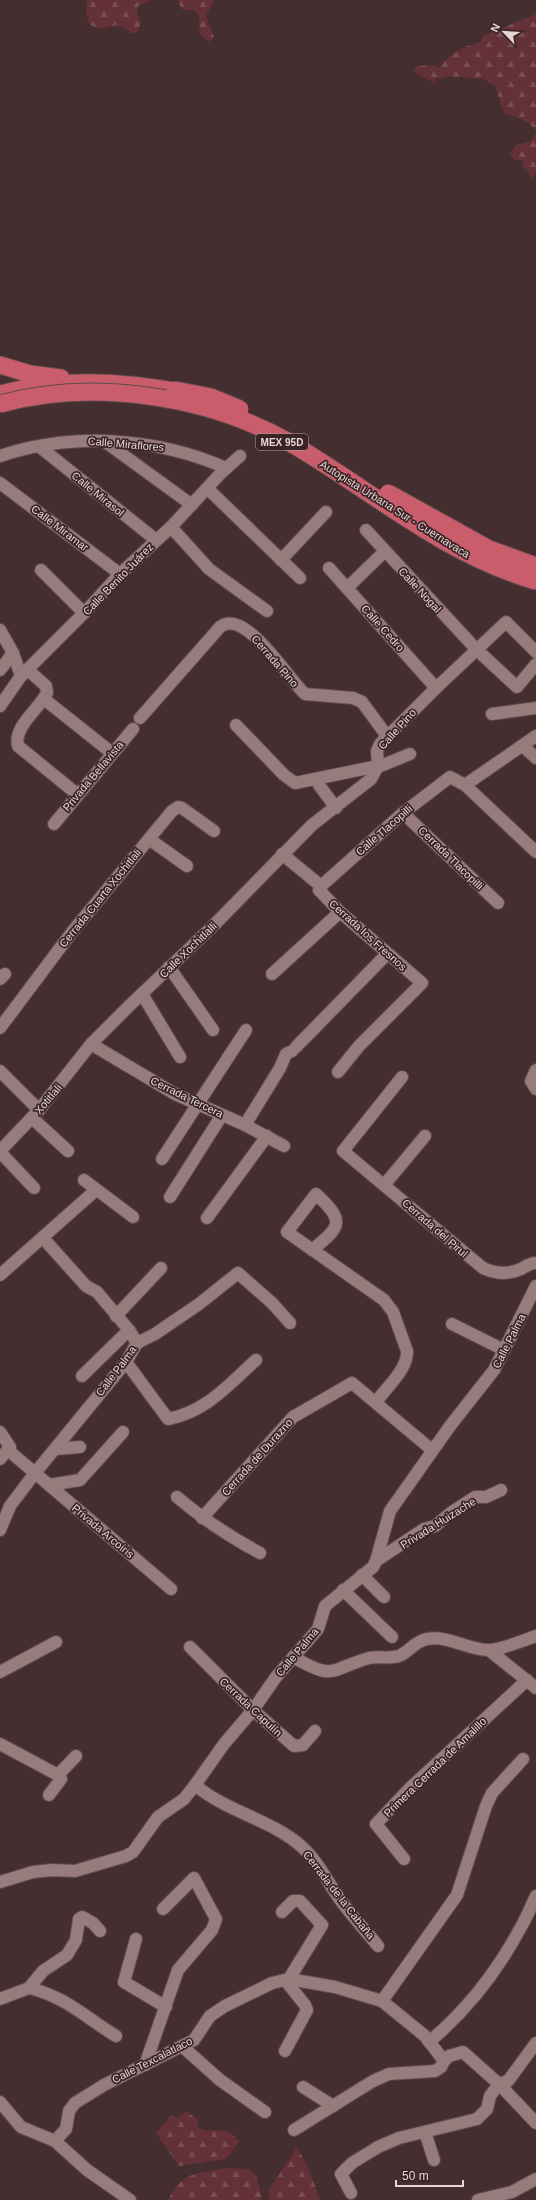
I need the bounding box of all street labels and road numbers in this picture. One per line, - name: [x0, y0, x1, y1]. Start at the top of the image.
- road number: MEX 95D: [256, 434, 308, 450]
- street label: Calle Miraflores: [87, 435, 165, 453]
- street label: Autopista Urbana Sur - Cuernavaca: [318, 458, 473, 561]
- street label: Calle Mirasol: [70, 469, 126, 519]
- street label: Calle Miramar: [29, 503, 91, 554]
- street label: Calle Benito Juárez: [81, 541, 155, 617]
- street label: Calle Nogal: [396, 565, 444, 615]
- street label: Calle Cedro: [359, 602, 407, 654]
- street label: Cerrada Pino: [249, 633, 301, 689]
- street label: Calle Pino: [376, 706, 418, 752]
- street label: Privada Bellavista: [60, 738, 126, 813]
- street label: Calle Tlacopilli: [353, 802, 415, 858]
- street label: Cerrada Tlacopilli: [416, 824, 486, 892]
- street label: Cerrada Cuarta Xochitlali: [57, 846, 143, 950]
- street label: Cerrada los Fresnos: [327, 897, 409, 973]
- street label: Calle Xochitlalli: [157, 920, 219, 980]
- street label: Cerrada Tercera: [149, 1074, 226, 1120]
- street label: Xotitlali: [32, 1082, 64, 1116]
- street label: Cerrada del Pirul: [400, 1196, 470, 1260]
- street label: Calle Palma: [490, 1311, 528, 1370]
- street label: Calle Palma: [93, 1343, 139, 1398]
- street label: Cerrada de Durazno: [219, 1416, 295, 1498]
- street label: Privada Huizache: [398, 1495, 478, 1551]
- street label: Privada Arcoíris: [70, 1502, 137, 1561]
- street label: Calle Palma: [273, 1625, 321, 1679]
- street label: Cerrada Capulín: [217, 1675, 285, 1739]
- street label: Primera Cerrada de Amalillo: [381, 1715, 489, 1819]
- street label: Cerrada de la Cabaña: [301, 1849, 378, 1942]
- street label: Calle Texcalatlaco: [110, 2035, 194, 2085]

